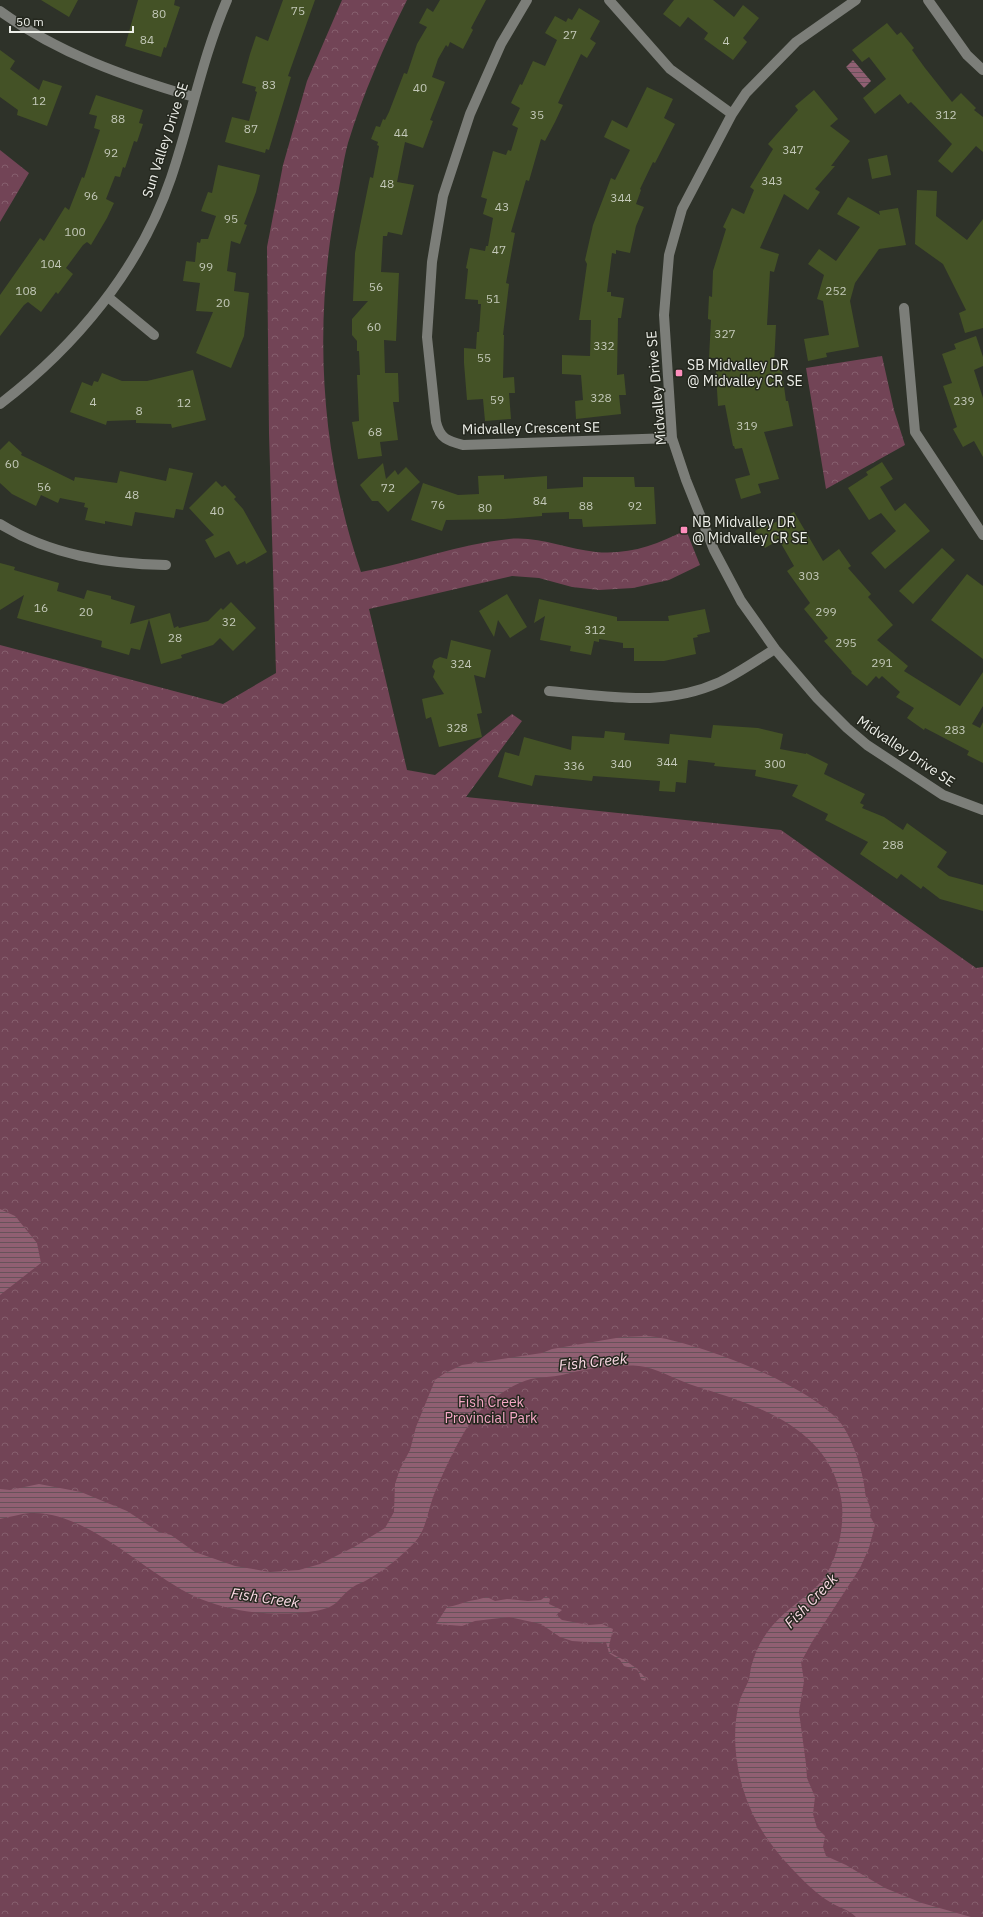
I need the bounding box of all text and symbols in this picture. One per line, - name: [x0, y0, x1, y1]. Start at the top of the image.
- house number: 75: [291, 3, 305, 18]
- house number: 80: [152, 6, 166, 21]
- scale bar: [10, 8, 133, 34]
- text: 50 m: [16, 14, 44, 29]
- house number: 27: [563, 27, 577, 42]
- house number: 84: [140, 32, 154, 47]
- house number: 4: [722, 33, 730, 48]
- house number: 83: [262, 77, 276, 92]
- street label: Sun Valley Drive SE: [138, 80, 192, 200]
- house number: 40: [413, 80, 427, 95]
- house number: 12: [32, 93, 46, 108]
- house number: 35: [530, 107, 544, 122]
- house number: 312: [935, 107, 957, 122]
- house number: 88: [111, 111, 125, 126]
- house number: 87: [244, 121, 258, 136]
- house number: 44: [394, 125, 408, 140]
- house number: 347: [782, 142, 804, 157]
- house number: 92: [104, 145, 118, 160]
- house number: 343: [761, 173, 783, 188]
- house number: 48: [380, 176, 394, 191]
- house number: 96: [84, 188, 98, 203]
- house number: 344: [610, 190, 632, 205]
- house number: 43: [495, 199, 509, 214]
- house number: 95: [224, 211, 238, 226]
- house number: 100: [64, 224, 86, 239]
- house number: 47: [492, 242, 506, 257]
- house number: 104: [40, 256, 62, 271]
- house number: 99: [199, 259, 213, 274]
- house number: 56: [369, 279, 383, 294]
- house number: 108: [15, 283, 37, 298]
- house number: 252: [825, 283, 847, 298]
- house number: 51: [486, 291, 500, 306]
- house number: 20: [216, 295, 230, 310]
- house number: 60: [367, 319, 381, 334]
- house number: 327: [714, 326, 736, 341]
- street label: Midvalley Drive SE: [642, 330, 670, 446]
- house number: 332: [593, 338, 615, 353]
- house number: 55: [477, 350, 491, 365]
- place label: SB Midvalley DR @ Midvalley CR SE: [687, 356, 803, 390]
- marker: SB Midvalley DR @ Midvalley CR SE: [674, 368, 684, 378]
- house number: 328: [590, 390, 612, 405]
- house number: 59: [490, 392, 504, 407]
- house number: 239: [953, 393, 975, 408]
- house number: 4: [89, 394, 97, 409]
- house number: 12: [177, 395, 191, 410]
- house number: 8: [135, 403, 143, 418]
- street label: Midvalley Crescent SE: [462, 418, 600, 438]
- house number: 319: [736, 418, 758, 433]
- house number: 68: [368, 424, 382, 439]
- house number: 60: [5, 456, 19, 471]
- house number: 56: [37, 479, 51, 494]
- house number: 72: [381, 480, 395, 495]
- house number: 48: [125, 487, 139, 502]
- house number: 84: [533, 493, 547, 508]
- house number: 76: [431, 497, 445, 512]
- house number: 88: [579, 498, 593, 513]
- house number: 92: [628, 498, 642, 513]
- house number: 80: [478, 500, 492, 515]
- house number: 40: [210, 503, 224, 518]
- place label: NB Midvalley DR @ Midvalley CR SE: [692, 513, 808, 547]
- marker: NB Midvalley DR @ Midvalley CR SE: [679, 525, 689, 535]
- house number: 303: [798, 568, 820, 583]
- house number: 16: [34, 600, 48, 615]
- house number: 20: [79, 604, 93, 619]
- house number: 299: [815, 604, 837, 619]
- house number: 32: [222, 614, 236, 629]
- house number: 312: [584, 622, 606, 637]
- house number: 28: [168, 630, 182, 645]
- house number: 295: [835, 635, 857, 650]
- house number: 291: [871, 655, 893, 670]
- house number: 324: [450, 656, 472, 671]
- street label: Midvalley Drive SE: [853, 711, 959, 791]
- house number: 328: [446, 720, 468, 735]
- house number: 283: [944, 722, 966, 737]
- house number: 344: [656, 754, 678, 769]
- house number: 340: [610, 756, 632, 771]
- house number: 300: [764, 756, 786, 771]
- house number: 336: [563, 758, 585, 773]
- house number: 288: [882, 837, 904, 852]
- water label: Fish Creek: [558, 1348, 628, 1375]
- park label: Fish Creek Provincial Park: [445, 1393, 538, 1427]
- water label: Fish Creek: [780, 1569, 841, 1632]
- water label: Fish Creek: [230, 1583, 301, 1612]

